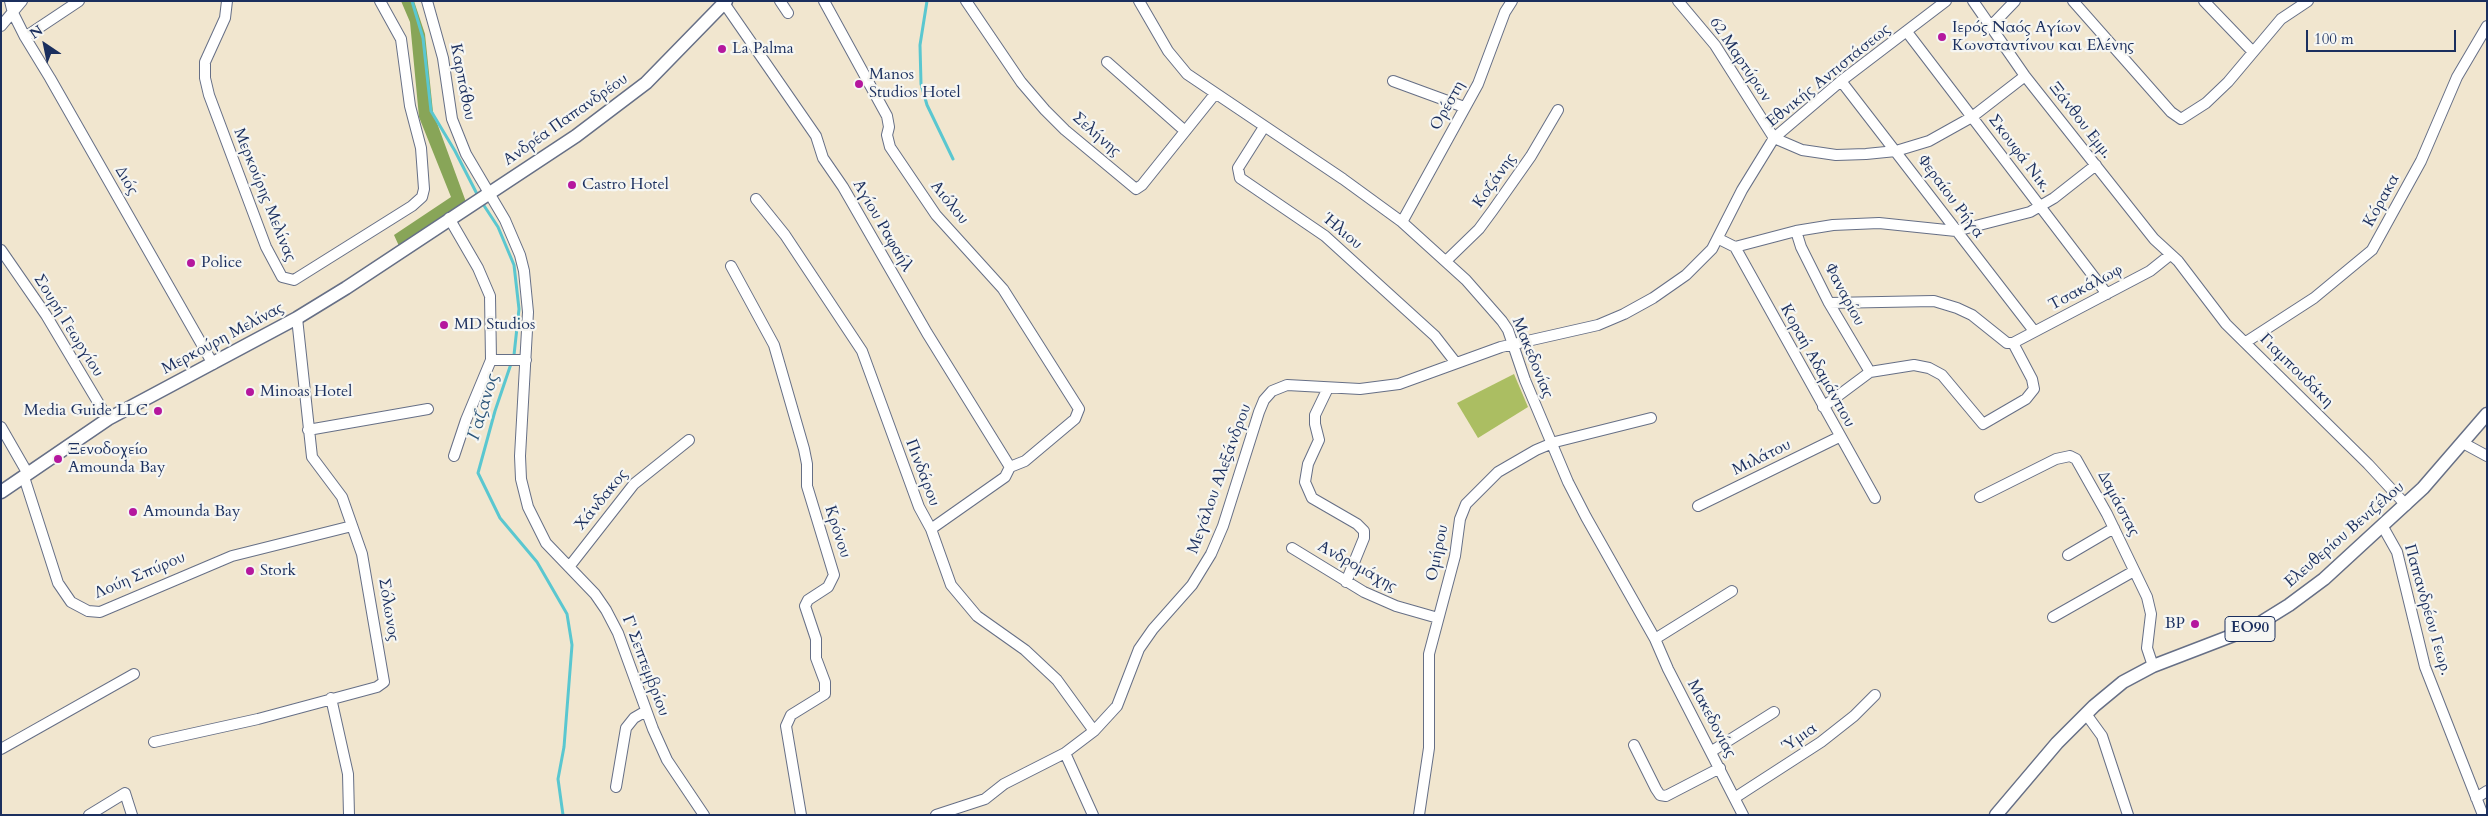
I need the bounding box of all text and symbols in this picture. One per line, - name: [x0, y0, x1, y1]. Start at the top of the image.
- street label: 62 Μαρτύρων: [1705, 14, 1775, 106]
- place label: Ιερός Ναός Αγίων Κωνσταντίνου και Ελένης: [1952, 18, 2134, 56]
- north arrow: [20, 20, 70, 70]
- street label: Εθνικής Αντιστάσεως: [1763, 20, 1895, 132]
- scale bar: [2308, 20, 2458, 52]
- text: N: [26, 21, 47, 43]
- text: 100 m: [2314, 29, 2354, 49]
- marker: Ιερός Ναός Αγίων Κωνσταντίνου και Ελένης: [1936, 31, 1948, 43]
- place label: La Palma: [732, 39, 794, 59]
- street label: Καρπάθου: [445, 42, 479, 122]
- marker: La Palma: [716, 43, 728, 55]
- place label: Manos Studios Hotel: [869, 65, 961, 103]
- street label: Ανδρέα Παπανδρέου: [500, 70, 632, 170]
- marker: Manos Studios Hotel: [853, 78, 865, 90]
- street label: Ορέστη: [1427, 78, 1469, 134]
- street label: Ξάνθου Εμμ.: [2044, 79, 2116, 163]
- street label: Σελήνης: [1068, 109, 1124, 161]
- street label: Σκουφά Νικ.: [1984, 111, 2054, 197]
- street label: Μερκούρης Μελίνας: [228, 125, 300, 265]
- street label: Κοζάνης: [1469, 150, 1521, 212]
- street label: Φεραίου Ρήγα: [1913, 152, 1987, 242]
- street label: Διός: [110, 163, 142, 199]
- street label: Κόρακα: [2360, 171, 2404, 231]
- place label: Castro Hotel: [582, 175, 669, 195]
- street label: Αγίου Ραφαήλ: [848, 177, 916, 275]
- street label: Αιόλου: [926, 177, 972, 229]
- marker: Castro Hotel: [566, 179, 578, 191]
- street label: Ήλιου: [1318, 210, 1366, 254]
- place label: Police: [201, 253, 242, 273]
- marker: Police: [185, 257, 197, 269]
- street label: Φαναρίου: [1820, 260, 1868, 330]
- street label: Τσακάλωφ: [2046, 261, 2126, 315]
- street label: Σουρή Γεωργίου: [29, 271, 107, 381]
- street label: Μερκούρη Μελίνας: [159, 299, 287, 379]
- street label: Κοραή Αδαμάντιου: [1775, 301, 1859, 431]
- place label: MD Studios: [454, 315, 535, 335]
- street label: Μακεδονίας: [1507, 315, 1557, 401]
- marker: MD Studios: [438, 319, 450, 331]
- street label: Γιαμπουδάκη: [2255, 330, 2337, 412]
- water label: Γαζανος: [464, 371, 504, 443]
- place label: Minoas Hotel: [260, 382, 352, 402]
- marker: Minoas Hotel: [244, 386, 256, 398]
- place label: Media Guide LLC: [24, 401, 148, 421]
- street label: Μεγάλου Αλεξάνδρου: [1184, 401, 1256, 557]
- marker: Media Guide LLC: [152, 405, 164, 417]
- street label: Μιλάτου: [1730, 436, 1794, 480]
- street label: Πινδάρου: [900, 437, 944, 509]
- place label: Ξενοδοχείο Amounda Bay: [68, 440, 165, 478]
- marker: Ξενοδοχείο Amounda Bay: [52, 453, 64, 465]
- street label: Χάνδακος: [571, 465, 633, 535]
- street label: Δαμάστας: [2093, 468, 2143, 540]
- street label: Ελευθερίου Βενιζέλου: [2281, 478, 2409, 592]
- place label: Amounda Bay: [143, 502, 240, 522]
- street label: Κρόνου: [820, 503, 854, 561]
- marker: Amounda Bay: [127, 506, 139, 518]
- street label: Ομήρου: [1423, 523, 1453, 583]
- street label: Ανδρομάχης: [1314, 537, 1400, 597]
- street label: Παπανδρέου Γεωρ.: [2399, 542, 2455, 678]
- street label: Λούη Σπύρου: [92, 548, 188, 604]
- place label: Stork: [260, 561, 296, 581]
- marker: Stork: [244, 565, 256, 577]
- street label: Σόλωνος: [374, 577, 402, 643]
- street label: Γ' Σεπτεμβρίου: [617, 613, 673, 719]
- place label: BP: [2165, 614, 2185, 634]
- road number: ΕΟ90: [2225, 616, 2275, 642]
- marker: BP: [2189, 618, 2201, 630]
- street label: Μακεδονίας: [1682, 677, 1740, 761]
- street label: Ύμια: [1779, 719, 1821, 757]

